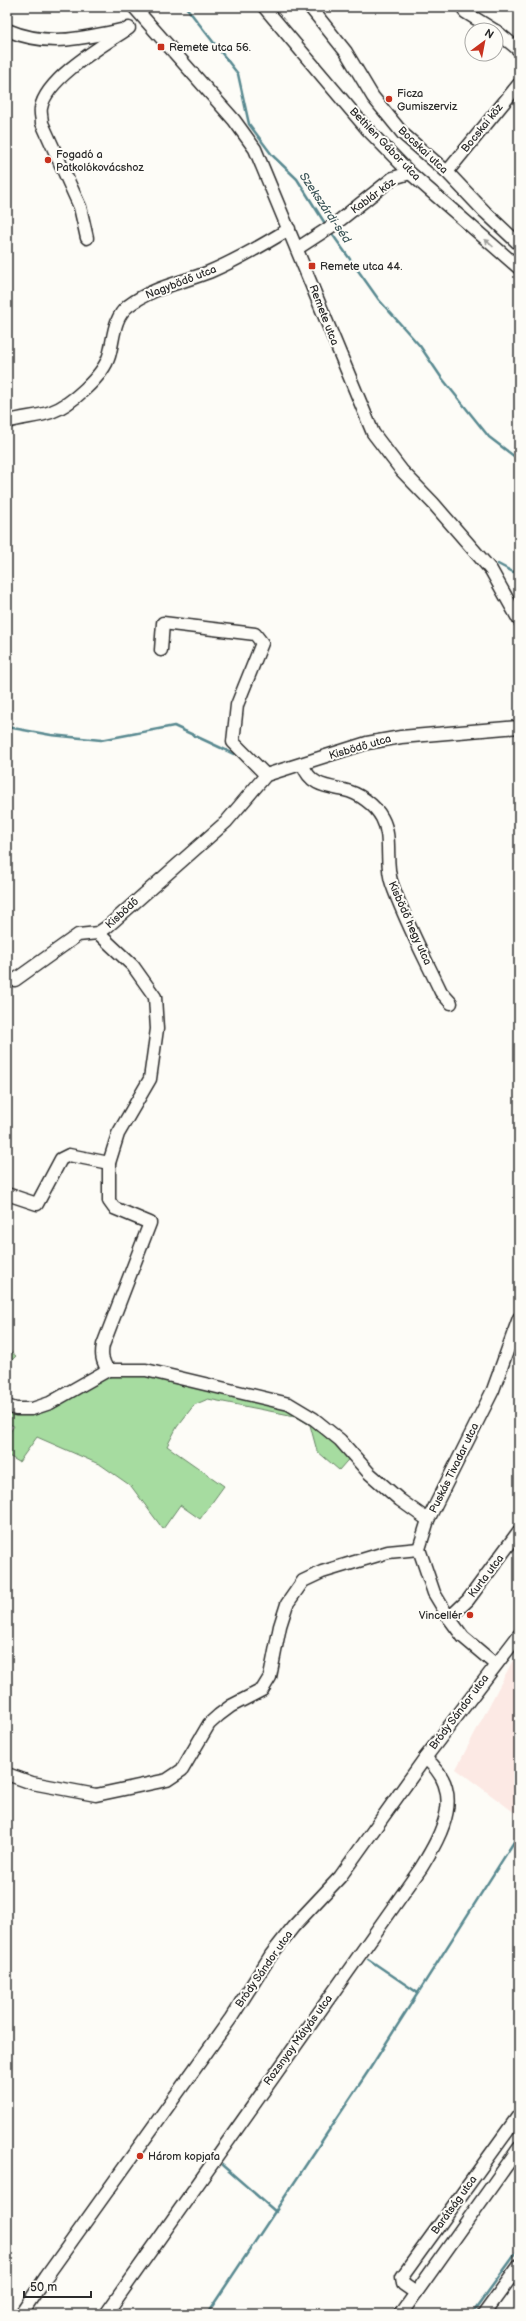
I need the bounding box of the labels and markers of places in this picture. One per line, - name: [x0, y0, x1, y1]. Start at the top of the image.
- place label: Remete utca 56.: [169, 41, 251, 54]
- marker: Remete utca 56.: [156, 42, 166, 52]
- place label: Ficza Gumiszerviz: [397, 87, 458, 113]
- marker: Ficza Gumiszerviz: [384, 94, 394, 104]
- place label: Fogadó a Patkolókovácshoz: [56, 148, 144, 174]
- marker: Fogadó a Patkolókovácshoz: [43, 155, 53, 165]
- place label: Remete utca 44.: [320, 260, 402, 273]
- marker: Remete utca 44.: [307, 261, 317, 271]
- place label: Vincellér: [419, 1609, 463, 1622]
- marker: Vincellér: [465, 1610, 475, 1620]
- place label: Három kopjafa: [148, 2150, 220, 2163]
- marker: Három kopjafa: [135, 2151, 145, 2161]

